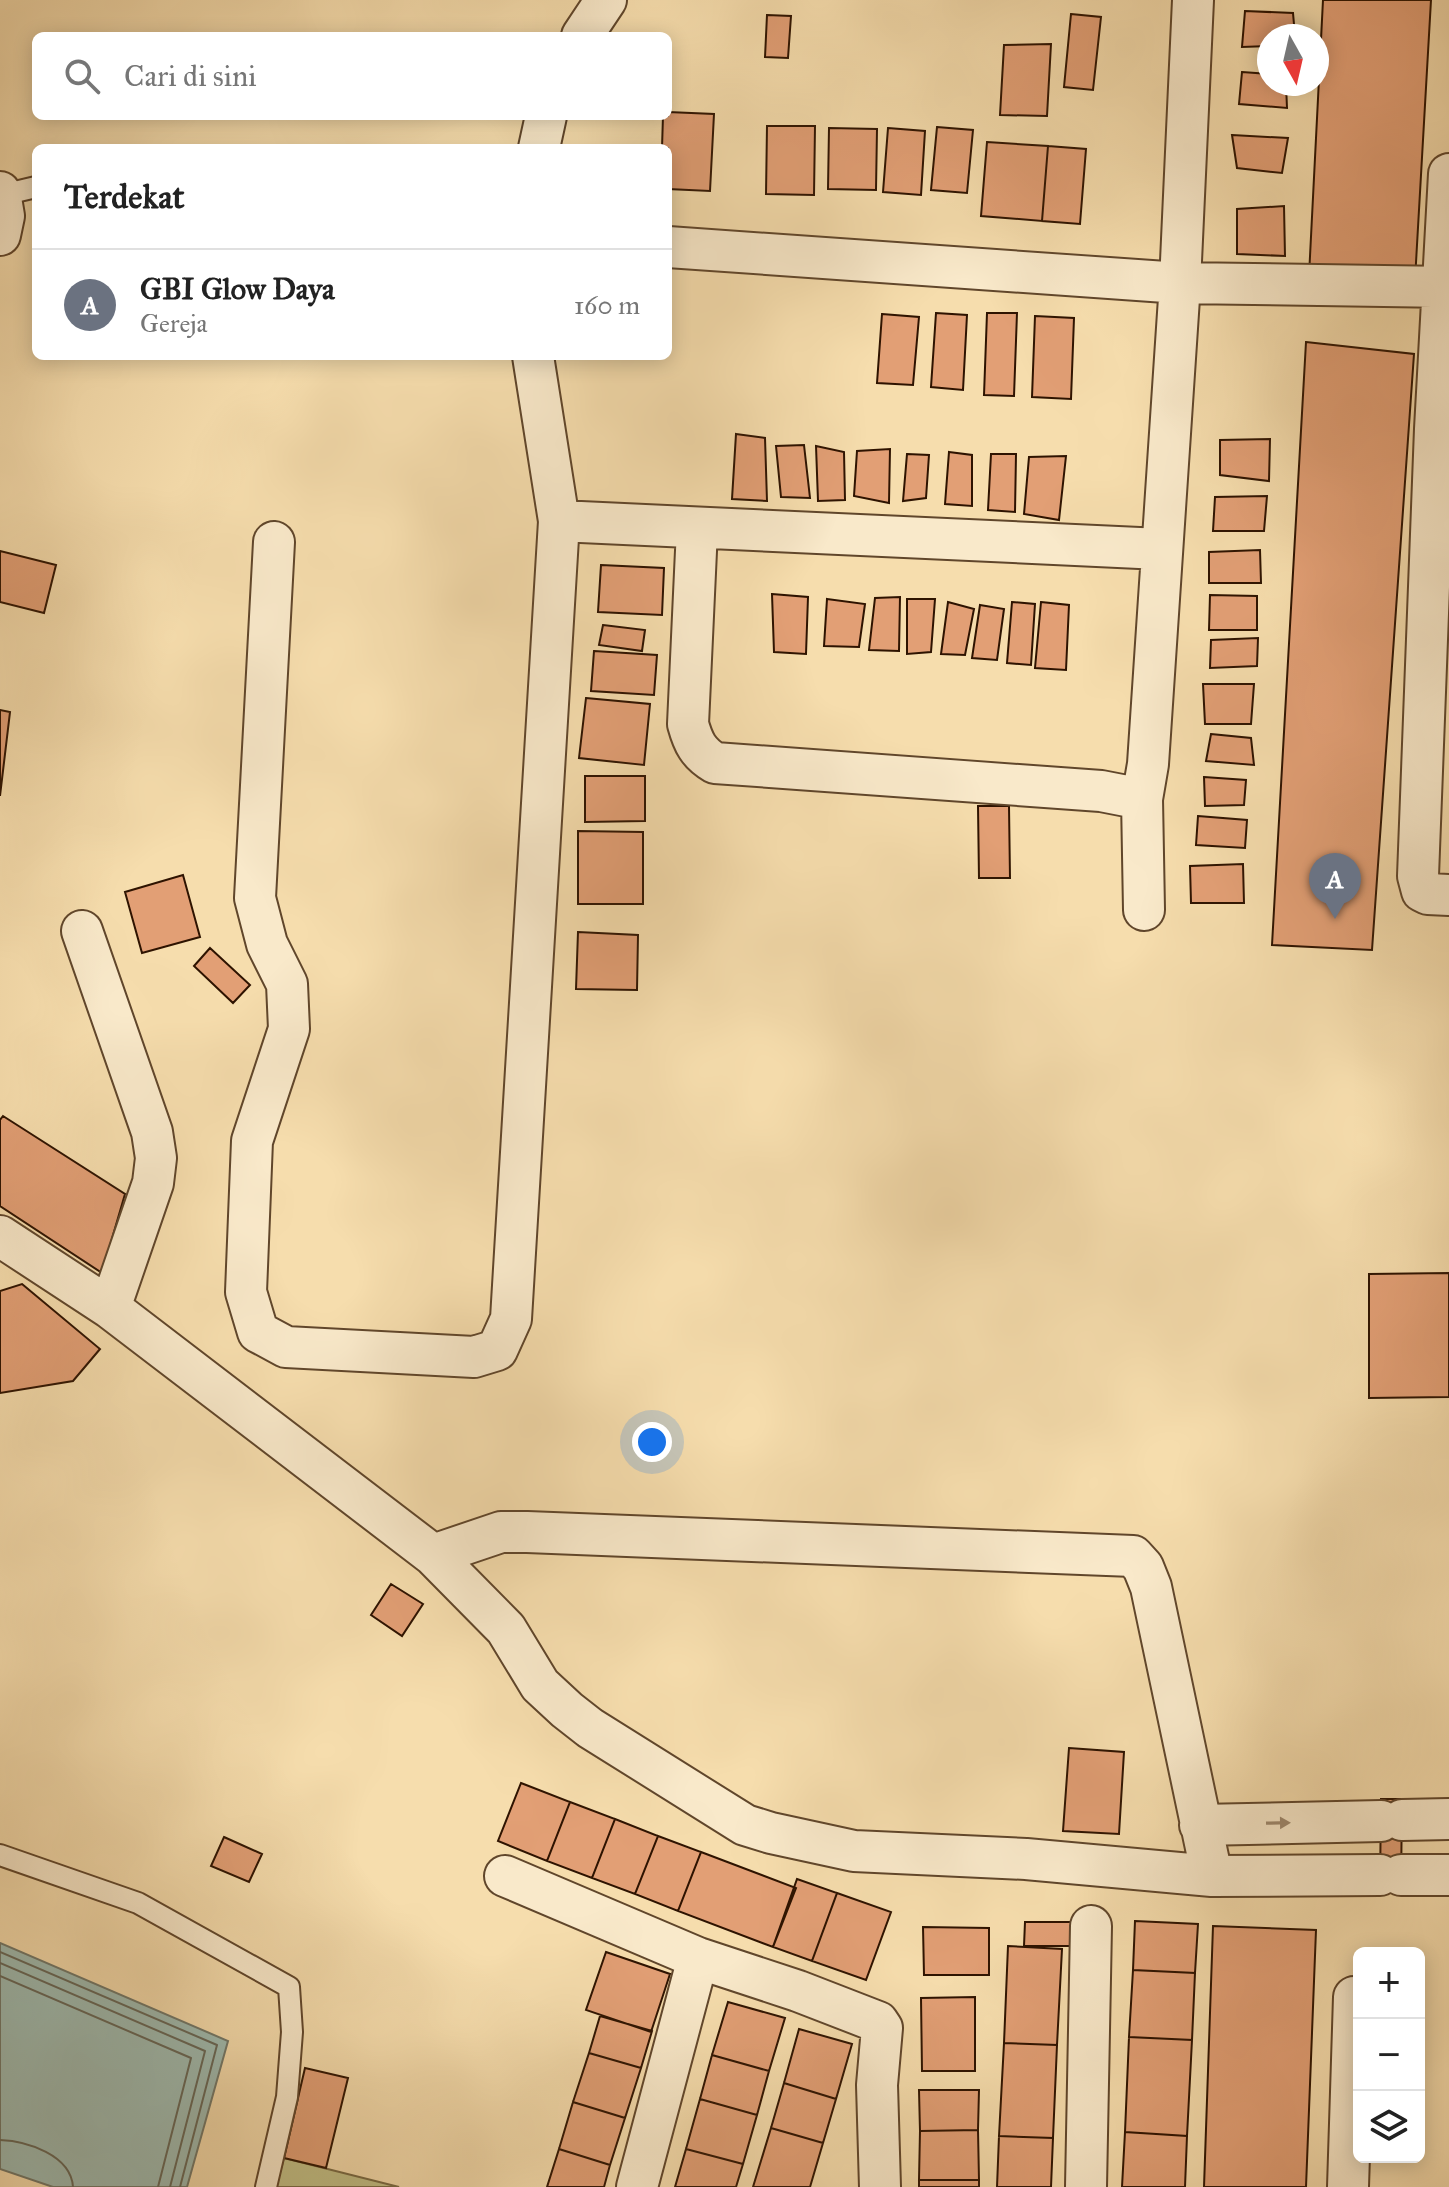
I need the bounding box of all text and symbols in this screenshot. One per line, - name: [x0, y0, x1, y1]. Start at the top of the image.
- north arrow: [1257, 24, 1329, 96]
- search box: [32, 32, 672, 120]
- icon: search: [60, 54, 104, 98]
- text: Cari di sini: [124, 58, 257, 94]
- text: Terdekat: [64, 176, 185, 217]
- text: GBI Glow Daya: [140, 271, 335, 307]
- text: A: [81, 289, 99, 321]
- text: 160 m: [574, 289, 640, 321]
- text: Gereja: [140, 307, 208, 339]
- pin: A: [1309, 853, 1361, 919]
- your location: [632, 1422, 672, 1462]
- one-way arrow: [1266, 1817, 1291, 1829]
- map controls: [1353, 1947, 1425, 2163]
- button: +: [1353, 1947, 1425, 2019]
- button: −: [1353, 2019, 1425, 2091]
- button: layers: [1353, 2091, 1425, 2163]

